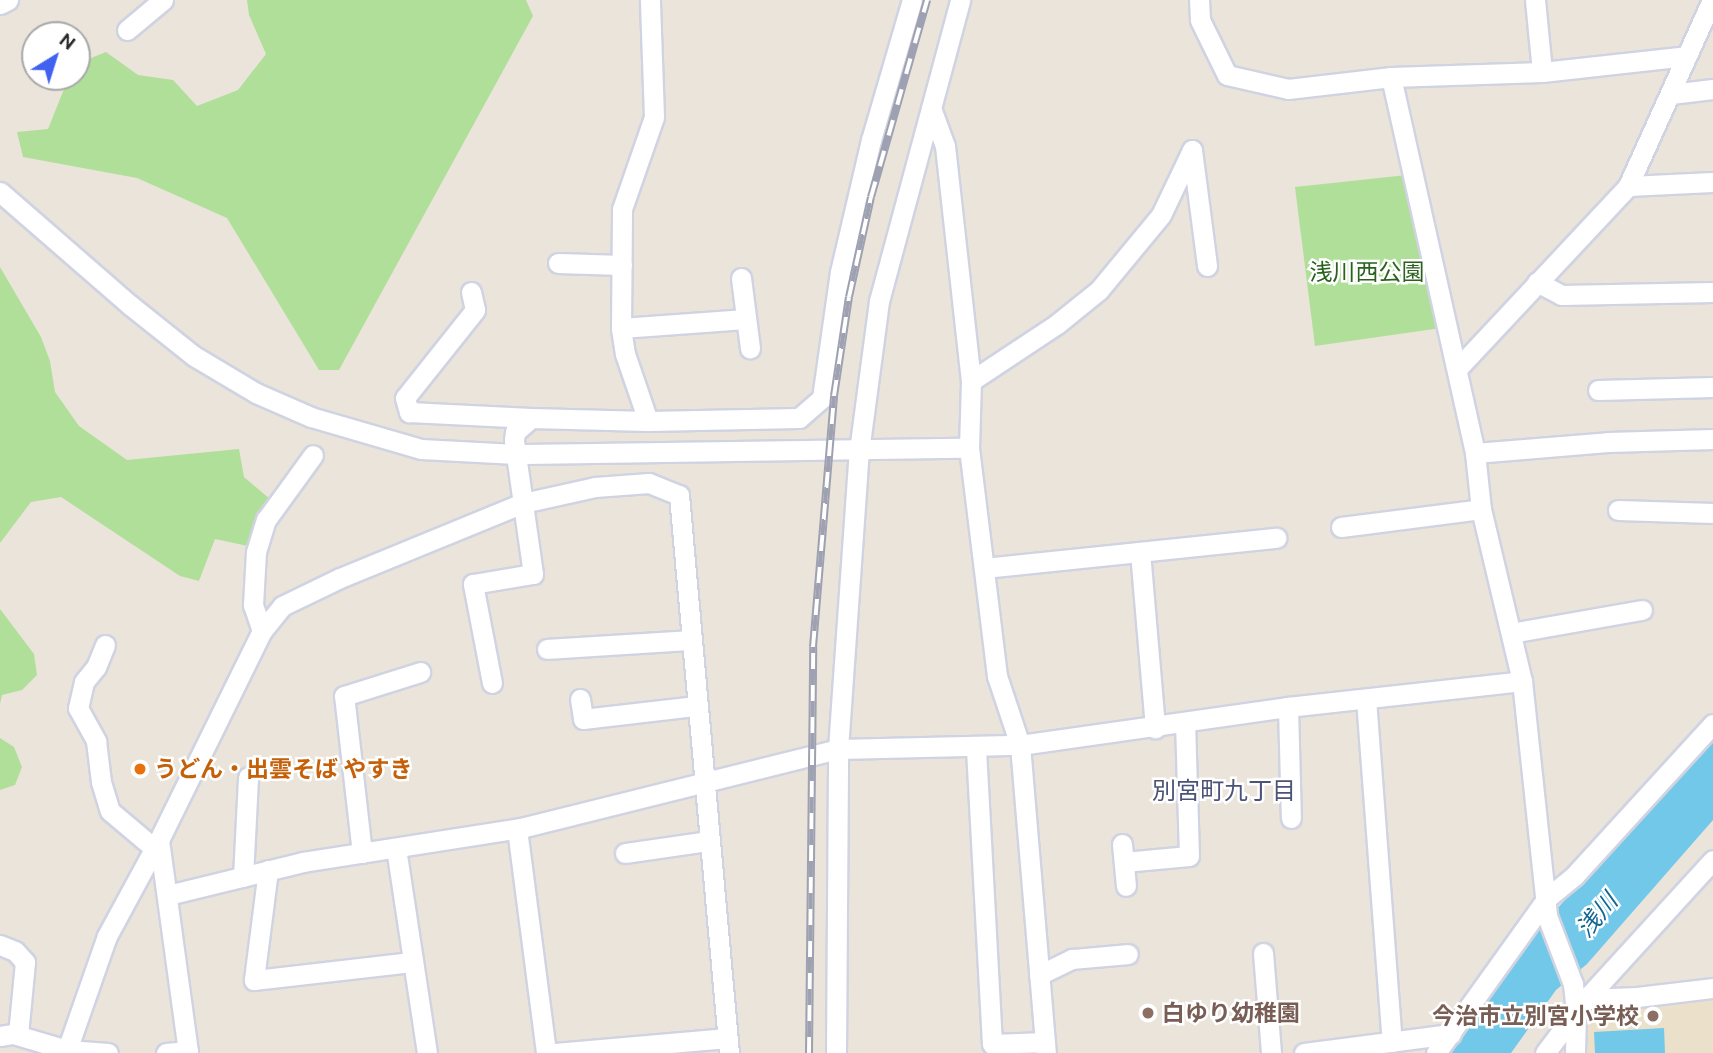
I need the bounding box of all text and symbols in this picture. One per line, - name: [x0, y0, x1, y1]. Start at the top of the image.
- north arrow: [21, 21, 91, 91]
- text: N: [55, 28, 80, 54]
- park label: 浅川西公園: [1310, 258, 1424, 286]
- place label: うどん・出雲そば やすき: [154, 755, 412, 783]
- marker: うどん・出雲そば やすき: [132, 761, 148, 777]
- district label: 別宮町九丁目: [1152, 777, 1296, 805]
- water label: 浅川: [1571, 887, 1623, 943]
- place label: 白ゆり幼稚園: [1162, 999, 1300, 1027]
- place label: 今治市立別宮小学校: [1432, 1002, 1639, 1030]
- marker: 白ゆり幼稚園: [1140, 1005, 1156, 1021]
- marker: 今治市立別宮小学校: [1645, 1008, 1661, 1024]

